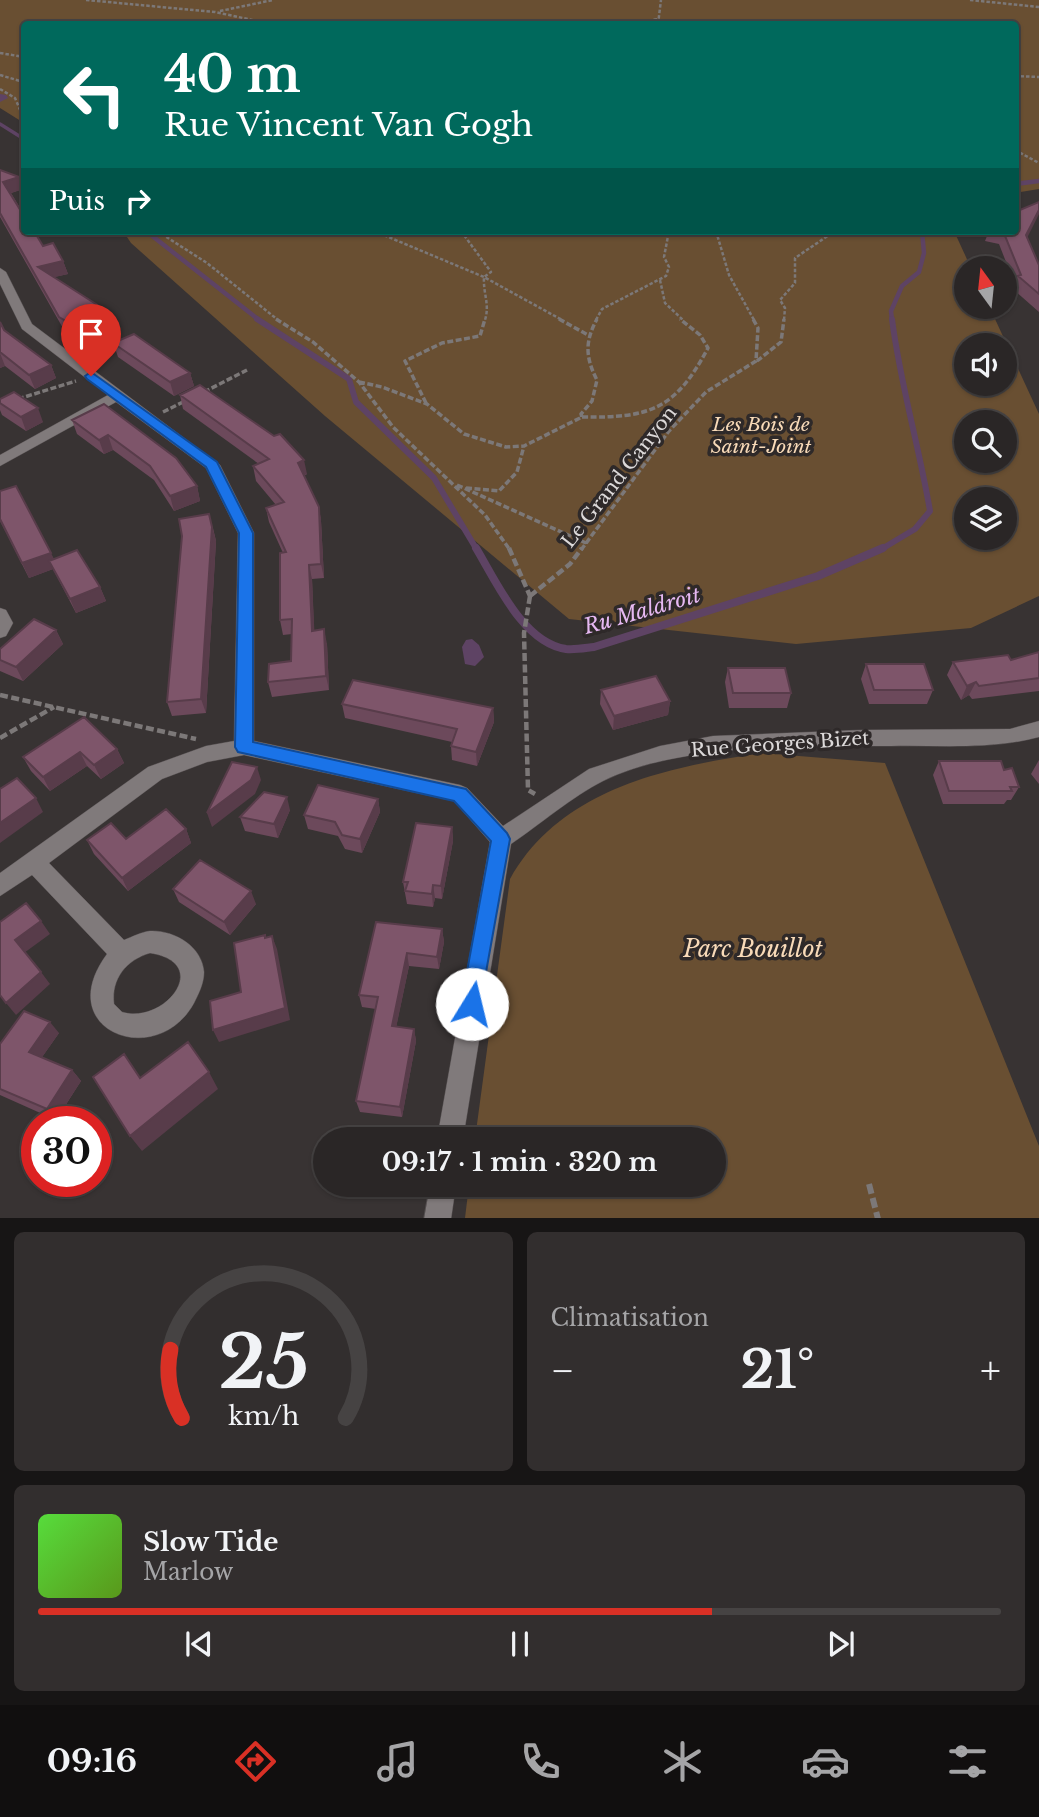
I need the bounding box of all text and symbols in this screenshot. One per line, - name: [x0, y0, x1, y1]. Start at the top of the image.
- text: 40 m: [164, 44, 301, 105]
- icon: left: [49, 49, 140, 140]
- text: Rue Vincent Van Gogh: [164, 105, 533, 145]
- icon: right: [119, 182, 157, 220]
- text: Puis: [49, 185, 105, 217]
- north arrow: [954, 256, 1017, 318]
- map controls: [954, 256, 1017, 550]
- pin: [61, 304, 121, 376]
- icon: arrive: [72, 315, 110, 353]
- button: sound: [954, 333, 1017, 396]
- street label: Le Grand Canyon: [557, 402, 681, 552]
- button: search: [954, 410, 1017, 473]
- park label: Les Bois de Saint-Joint: [710, 413, 812, 458]
- button: layers: [954, 487, 1017, 550]
- water label: Ru Maldroit: [579, 582, 704, 640]
- street label: Rue Georges Bizet: [690, 726, 871, 762]
- park label: Parc Bouillot: [682, 935, 823, 963]
- position arrow: [435, 967, 509, 1041]
- speed limit sign: 30: [21, 1106, 112, 1197]
- text: 09:17 · 1 min · 320 m: [382, 1146, 657, 1178]
- text: Climatisation: [551, 1304, 709, 1332]
- text: 25: [218, 1317, 309, 1408]
- text: 21°: [740, 1338, 814, 1402]
- text: −: [551, 1347, 575, 1394]
- text: +: [980, 1347, 1001, 1394]
- text: km/h: [228, 1400, 299, 1431]
- text: Slow Tide: [143, 1526, 279, 1558]
- text: Marlow: [143, 1558, 233, 1586]
- icon: previous: [180, 1625, 218, 1663]
- icon: pause: [501, 1625, 539, 1663]
- icon: next: [822, 1625, 860, 1663]
- icon: directions: [231, 1737, 280, 1786]
- icon: music: [373, 1737, 422, 1786]
- icon: phone: [516, 1737, 565, 1786]
- icon: climate: [658, 1737, 707, 1786]
- icon: car: [801, 1737, 850, 1786]
- icon: filters: [943, 1737, 992, 1786]
- text: 09:16: [47, 1741, 137, 1781]

